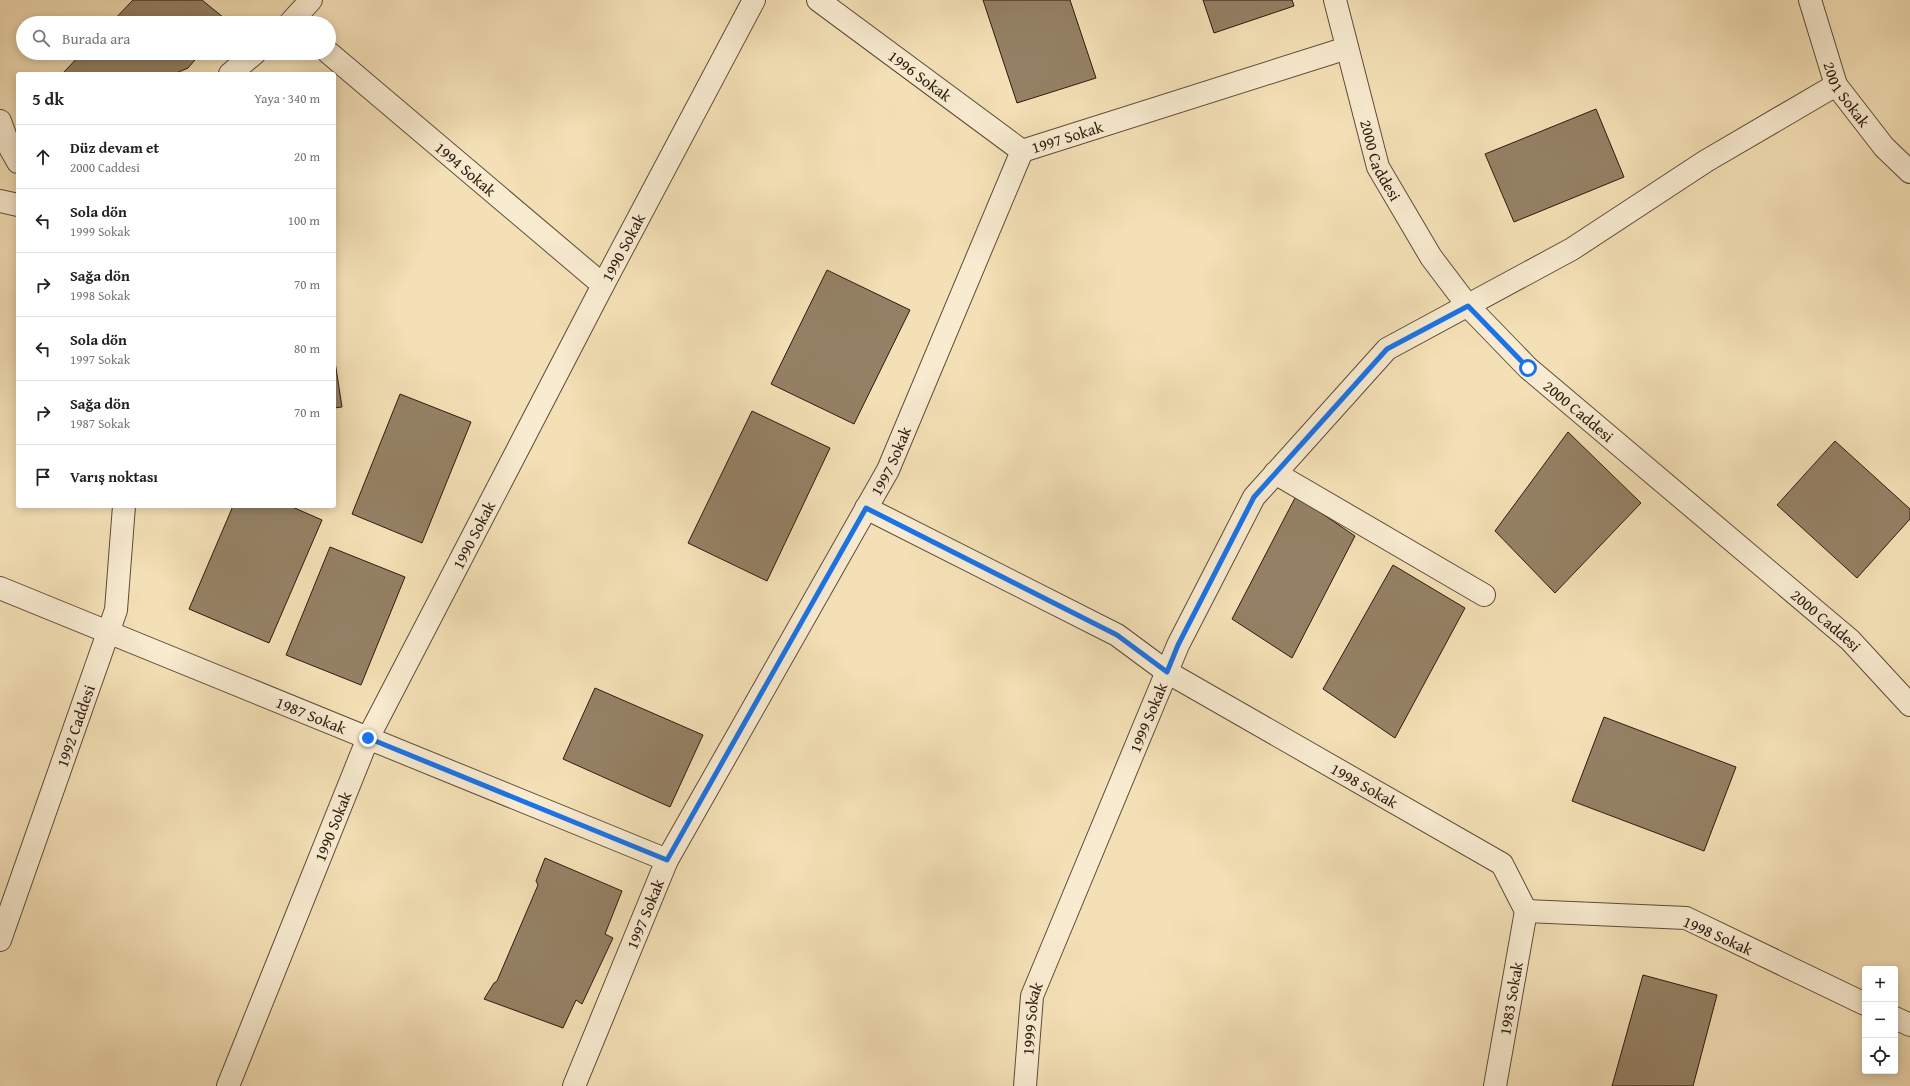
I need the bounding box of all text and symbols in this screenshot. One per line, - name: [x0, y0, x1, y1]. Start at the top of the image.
- search box: [16, 16, 336, 60]
- icon: search: [30, 27, 52, 49]
- text: Burada ara: [62, 28, 130, 49]
- street label: 1996 Sokak: [883, 44, 958, 108]
- street label: 2001 Sokak: [1818, 59, 1877, 133]
- text: 5 dk: [32, 86, 64, 111]
- text: Yaya · 340 m: [254, 89, 320, 108]
- street label: 1997 Sokak: [1028, 114, 1107, 159]
- street label: 2000 Caddesi: [1354, 117, 1408, 206]
- street label: 1994 Sokak: [430, 136, 502, 202]
- text: Düz devam et: [70, 137, 159, 158]
- icon: ahead: [32, 146, 54, 168]
- text: 20 m: [294, 147, 320, 166]
- text: 2000 Caddesi: [70, 158, 140, 177]
- text: Sola dön: [70, 201, 127, 222]
- street label: 1990 Sokak: [595, 208, 651, 286]
- icon: left: [32, 210, 54, 232]
- text: 100 m: [288, 211, 320, 230]
- text: 1999 Sokak: [70, 222, 130, 241]
- text: Sağa dön: [70, 265, 130, 286]
- icon: right: [32, 274, 54, 296]
- text: 70 m: [294, 275, 320, 294]
- text: 1998 Sokak: [70, 286, 130, 305]
- text: Sola dön: [70, 329, 127, 350]
- icon: left: [32, 338, 54, 360]
- text: 80 m: [294, 339, 320, 358]
- text: 1997 Sokak: [70, 350, 130, 369]
- route start: [1519, 359, 1537, 377]
- street label: 2000 Caddesi: [1538, 374, 1620, 448]
- text: Sağa dön: [70, 393, 130, 414]
- icon: right: [32, 402, 54, 424]
- text: 70 m: [294, 403, 320, 422]
- text: 1987 Sokak: [70, 414, 130, 433]
- street label: 1997 Sokak: [864, 422, 917, 500]
- icon: arrive: [32, 466, 54, 488]
- text: Varış noktası: [70, 466, 158, 487]
- street label: 1990 Sokak: [446, 496, 502, 573]
- street label: 2000 Caddesi: [1786, 583, 1867, 657]
- street label: 1999 Sokak: [1123, 678, 1174, 756]
- street label: 1992 Caddesi: [50, 681, 101, 770]
- street label: 1987 Sokak: [272, 690, 351, 740]
- route end: [359, 729, 377, 747]
- street label: 1998 Sokak: [1326, 756, 1403, 814]
- street label: 1990 Sokak: [308, 787, 358, 865]
- street label: 1997 Sokak: [620, 874, 670, 953]
- street label: 1998 Sokak: [1679, 909, 1758, 961]
- street label: 1983 Sokak: [1492, 959, 1529, 1037]
- map controls: [1862, 966, 1898, 1074]
- button: +: [1862, 966, 1898, 1002]
- street label: 1999 Sokak: [1015, 977, 1049, 1056]
- button: −: [1862, 1002, 1898, 1038]
- button: locate: [1862, 1038, 1898, 1074]

